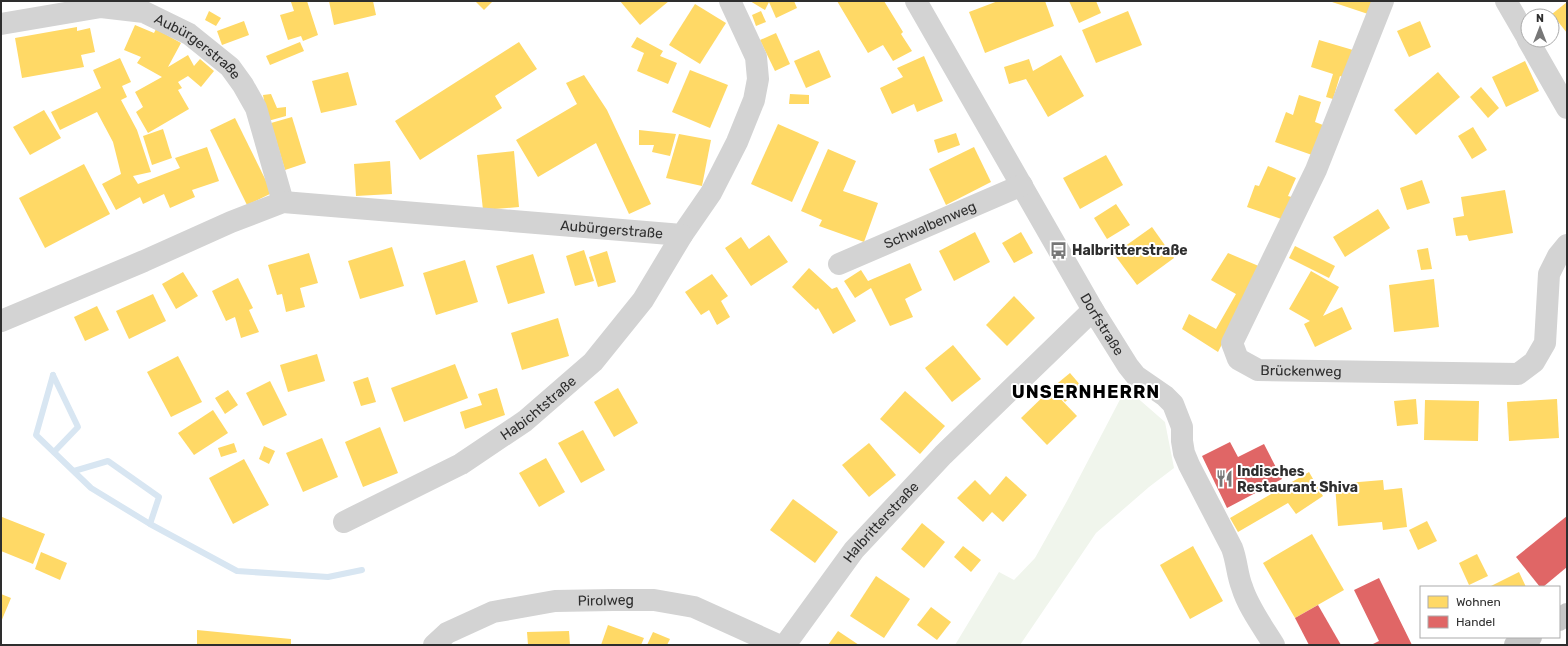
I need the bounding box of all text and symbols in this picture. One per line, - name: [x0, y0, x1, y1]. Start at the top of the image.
- north arrow: [1520, 8, 1560, 48]
- street label: Aubürgerstraße: [152, 10, 245, 83]
- text: N: [1536, 12, 1544, 25]
- street label: Schwalbenweg: [881, 197, 979, 252]
- street label: Aubürgerstraße: [560, 216, 664, 242]
- bus stop icon: Halbritterstraße: [1049, 240, 1069, 260]
- place label: Halbritterstraße: [1072, 242, 1188, 259]
- street label: Dorfstraße: [1077, 290, 1128, 359]
- street label: Brückenweg: [1260, 362, 1342, 380]
- street label: Habichtstraße: [497, 372, 580, 444]
- district label: UNSERNHERRN: [1012, 381, 1160, 403]
- place label: Indisches Restaurant Shiva: [1237, 463, 1358, 496]
- restaurant icon: Indisches Restaurant Shiva: [1214, 469, 1234, 489]
- street label: Halbritterstraße: [839, 478, 922, 566]
- legend: [1420, 586, 1560, 638]
- street label: Pirolweg: [577, 591, 634, 609]
- text: Wohnen: [1456, 595, 1501, 609]
- text: Handel: [1456, 615, 1495, 629]

